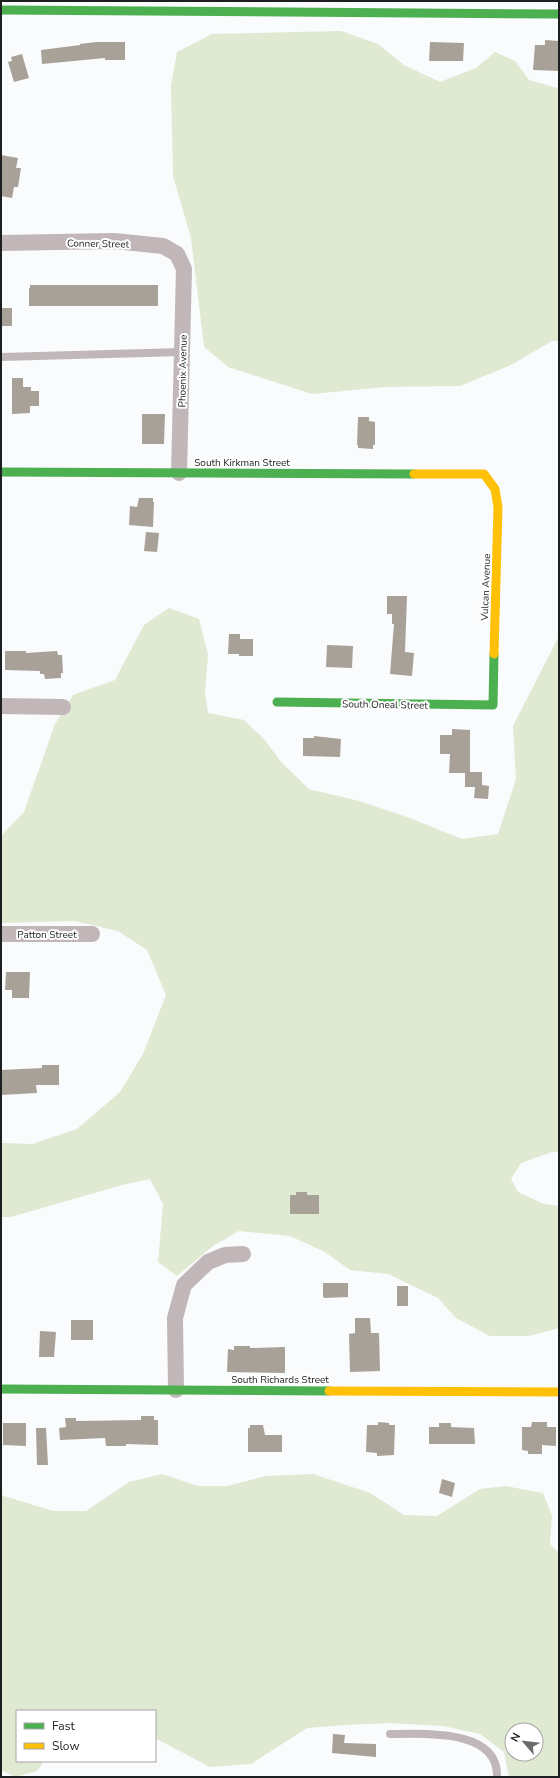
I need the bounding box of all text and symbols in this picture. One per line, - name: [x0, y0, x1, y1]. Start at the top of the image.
- street label: Conner Street: [67, 236, 130, 252]
- street label: Phoenix Avenue: [175, 335, 191, 408]
- street label: South Kirkman Street: [194, 456, 290, 470]
- street label: Vulcan Avenue: [478, 553, 494, 622]
- street label: South Oneal Street: [342, 697, 429, 713]
- street label: Patton Street: [17, 928, 77, 942]
- street label: South Richards Street: [231, 1373, 329, 1387]
- legend: [16, 1710, 156, 1762]
- text: Fast: [52, 1718, 75, 1734]
- north arrow: [504, 1722, 544, 1762]
- text: N: [507, 1730, 524, 1745]
- text: Slow: [52, 1738, 80, 1754]

